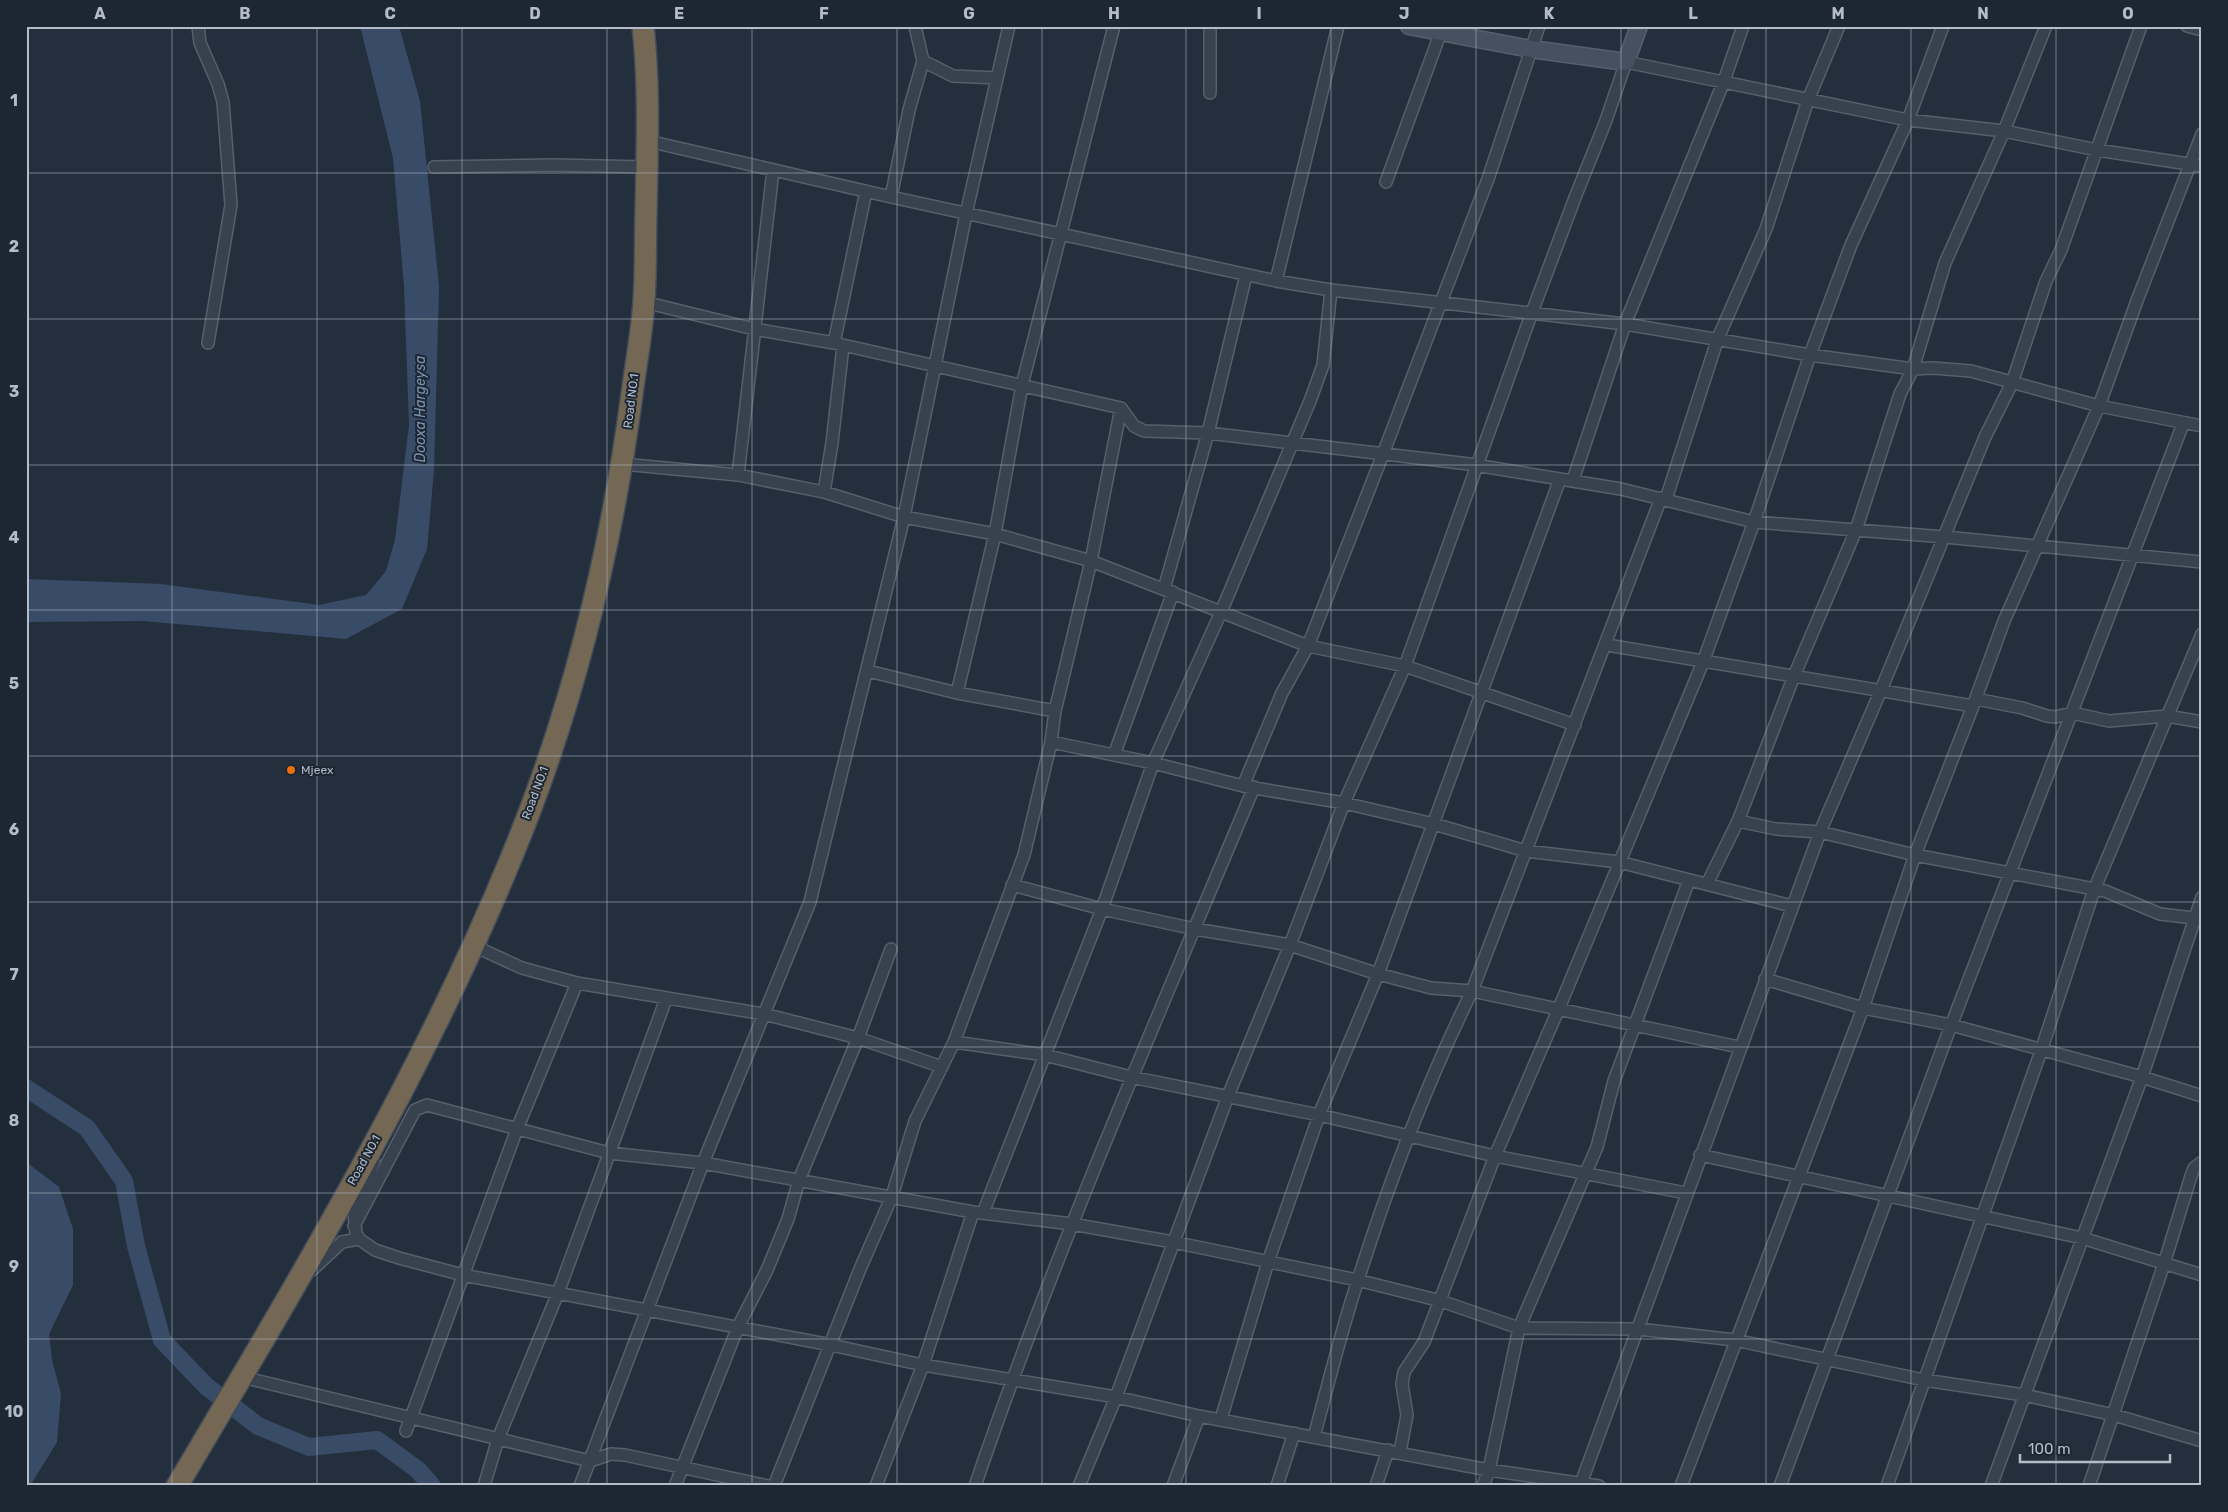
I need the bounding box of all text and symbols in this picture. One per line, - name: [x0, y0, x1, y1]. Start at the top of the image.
- text: A: [94, 4, 106, 23]
- text: B: [239, 4, 251, 23]
- text: C: [384, 4, 396, 23]
- text: D: [529, 4, 541, 23]
- text: E: [674, 4, 684, 23]
- text: F: [819, 4, 829, 23]
- text: G: [963, 4, 975, 23]
- text: H: [1108, 4, 1120, 23]
- text: I: [1256, 4, 1262, 23]
- text: J: [1399, 4, 1409, 23]
- text: K: [1544, 4, 1555, 23]
- text: L: [1688, 4, 1698, 23]
- text: M: [1831, 4, 1845, 23]
- text: N: [1977, 4, 1989, 23]
- text: O: [2122, 4, 2134, 23]
- text: 1: [10, 91, 18, 110]
- text: 2: [9, 237, 19, 256]
- water label: Dooxa Hargeysa: [412, 356, 429, 462]
- street label: Road NO.1: [621, 373, 641, 429]
- text: 3: [9, 382, 19, 401]
- text: 4: [9, 528, 20, 547]
- text: 5: [9, 674, 19, 693]
- place label: Mjeex: [301, 763, 334, 777]
- marker: Mjeex: [285, 764, 297, 776]
- street label: Road NO.1: [519, 765, 551, 821]
- text: 6: [9, 820, 19, 839]
- text: 7: [9, 965, 19, 984]
- text: 8: [9, 1111, 20, 1130]
- street label: Road NO.1: [345, 1133, 383, 1187]
- text: 9: [9, 1257, 19, 1276]
- text: 10: [5, 1402, 24, 1421]
- scale bar: [2020, 1432, 2170, 1464]
- text: 100 m: [2028, 1440, 2070, 1458]

